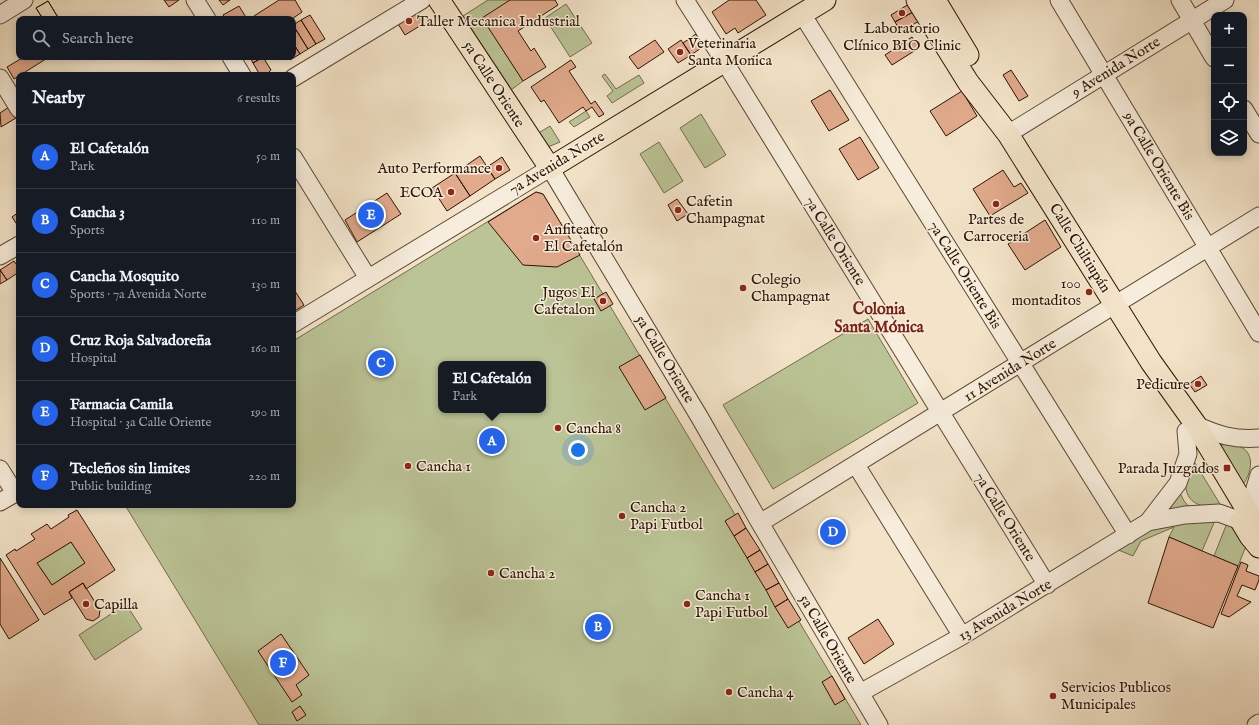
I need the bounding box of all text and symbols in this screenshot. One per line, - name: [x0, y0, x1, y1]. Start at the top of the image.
- marker: Laboratorio Clínico BIO Clinic: [897, 8, 907, 18]
- place label: Taller Mecanica Industrial: [417, 12, 581, 31]
- map controls: [1211, 12, 1247, 156]
- button: +: [1211, 12, 1247, 48]
- search box: [16, 16, 296, 60]
- marker: Taller Mecanica Industrial: [404, 16, 414, 26]
- place label: Laboratorio Clínico BIO Clinic: [843, 19, 961, 55]
- icon: search: [30, 27, 52, 49]
- text: Search here: [62, 29, 133, 48]
- street label: 9 Avenida Norte: [1067, 32, 1164, 102]
- place label: Veterinaria Santa Monica: [687, 34, 772, 70]
- street label: 5a Calle Oriente: [459, 37, 529, 131]
- marker: Veterinaria Santa Monica: [675, 47, 685, 57]
- button: −: [1211, 48, 1247, 84]
- button: locate: [1211, 84, 1247, 120]
- text: Nearby: [32, 88, 85, 109]
- text: 6 results: [237, 90, 280, 107]
- street label: 9a Calle Oriente Bis: [1119, 108, 1199, 224]
- button: layers: [1211, 120, 1247, 156]
- street label: 7a Avenida Norte: [506, 127, 608, 199]
- text: El Cafetalón: [70, 139, 149, 158]
- text: A: [41, 148, 49, 165]
- text: 50 m: [256, 148, 280, 165]
- text: Park: [70, 158, 95, 175]
- place label: Auto Performance: [376, 159, 491, 178]
- marker: Auto Performance: [494, 163, 504, 173]
- place label: ECOA: [400, 183, 444, 202]
- marker: ECOA: [446, 187, 456, 197]
- place label: Cafetin Champagnat: [686, 192, 765, 228]
- street label: 7a Calle Oriente: [800, 193, 870, 289]
- marker: Partes de Carroceria: [991, 199, 1001, 209]
- pin: E: [358, 200, 384, 230]
- street label: Calle Chiltiupán: [1045, 200, 1115, 296]
- text: Cancha 3: [70, 203, 125, 222]
- marker: Cafetin Champagnat: [673, 205, 683, 215]
- place label: Partes de Carroceria: [963, 210, 1029, 246]
- text: B: [41, 212, 49, 229]
- text: 110 m: [251, 212, 280, 229]
- street label: 7a Calle Oriente Bis: [924, 218, 1006, 332]
- place label: Anfiteatro El Cafetalón: [543, 220, 623, 256]
- text: Sports: [70, 222, 105, 239]
- marker: Anfiteatro El Cafetalón: [531, 233, 541, 243]
- text: Cancha Mosquito: [70, 267, 179, 286]
- place label: Colegio Champagnat: [751, 270, 830, 306]
- place label: 100 montaditos: [1011, 274, 1081, 310]
- text: C: [40, 276, 50, 293]
- text: 130 m: [251, 276, 280, 293]
- place label: Jugos El Cafetalon: [534, 283, 596, 319]
- marker: Colegio Champagnat: [738, 283, 748, 293]
- text: Sports · 7a Avenida Norte: [70, 286, 207, 303]
- marker: 100 montaditos: [1084, 287, 1094, 297]
- marker: Jugos El Cafetalon: [598, 296, 608, 306]
- district label: Colonia Santa Mónica: [834, 300, 925, 338]
- street label: 5a Calle Oriente: [631, 311, 699, 407]
- text: Cruz Roja Salvadoreña: [70, 331, 211, 350]
- street label: 11 Avenida Norte: [960, 334, 1060, 406]
- text: D: [40, 340, 50, 357]
- text: 160 m: [250, 340, 280, 357]
- pin: C: [368, 348, 394, 378]
- text: Hospital: [70, 350, 117, 367]
- popup: [438, 361, 546, 413]
- text: El Cafetalón: [453, 369, 531, 388]
- place label: Pedicure: [1136, 375, 1190, 394]
- marker: Pedicure: [1193, 379, 1203, 389]
- text: Park: [453, 388, 477, 405]
- text: Farmacia Camila: [70, 395, 173, 414]
- text: E: [40, 404, 50, 421]
- text: 190 m: [250, 404, 280, 421]
- text: Hospital · 3a Calle Oriente: [70, 414, 212, 431]
- place label: Cancha 8: [566, 419, 621, 438]
- marker: Cancha 8: [553, 423, 563, 433]
- pin: A: [479, 426, 505, 456]
- your location: [568, 440, 588, 460]
- place label: Cancha 1: [416, 457, 471, 476]
- text: Tecleños sin limites: [70, 459, 190, 478]
- place label: Parada Juzgados: [1118, 459, 1219, 478]
- marker: Cancha 1: [403, 461, 413, 471]
- marker: Parada Juzgados: [1222, 463, 1232, 473]
- text: F: [41, 468, 49, 485]
- text: 220 m: [249, 468, 280, 485]
- street label: 7a Calle Oriente: [970, 469, 1040, 565]
- text: Public building: [70, 478, 152, 495]
- place label: Cancha 2 Papi Futbol: [630, 498, 704, 534]
- marker: Cancha 2 Papi Futbol: [617, 511, 627, 521]
- pin: D: [820, 517, 846, 547]
- place label: Cancha 2: [499, 564, 555, 583]
- marker: Cancha 2: [486, 568, 496, 578]
- street label: 13 Avenida Norte: [955, 575, 1055, 645]
- place label: Cancha 1 Papi Futbol: [695, 586, 769, 622]
- street label: 5a Calle Oriente: [795, 591, 861, 687]
- place label: Capilla: [94, 595, 139, 614]
- marker: Capilla: [81, 599, 91, 609]
- marker: Cancha 1 Papi Futbol: [682, 599, 692, 609]
- pin: B: [585, 612, 611, 642]
- pin: F: [270, 648, 296, 678]
- place label: Servicios Publicos Municipales: [1061, 678, 1171, 714]
- place label: Cancha 4: [737, 683, 794, 702]
- marker: Cancha 4: [724, 687, 734, 697]
- marker: Servicios Publicos Municipales: [1048, 691, 1058, 701]

